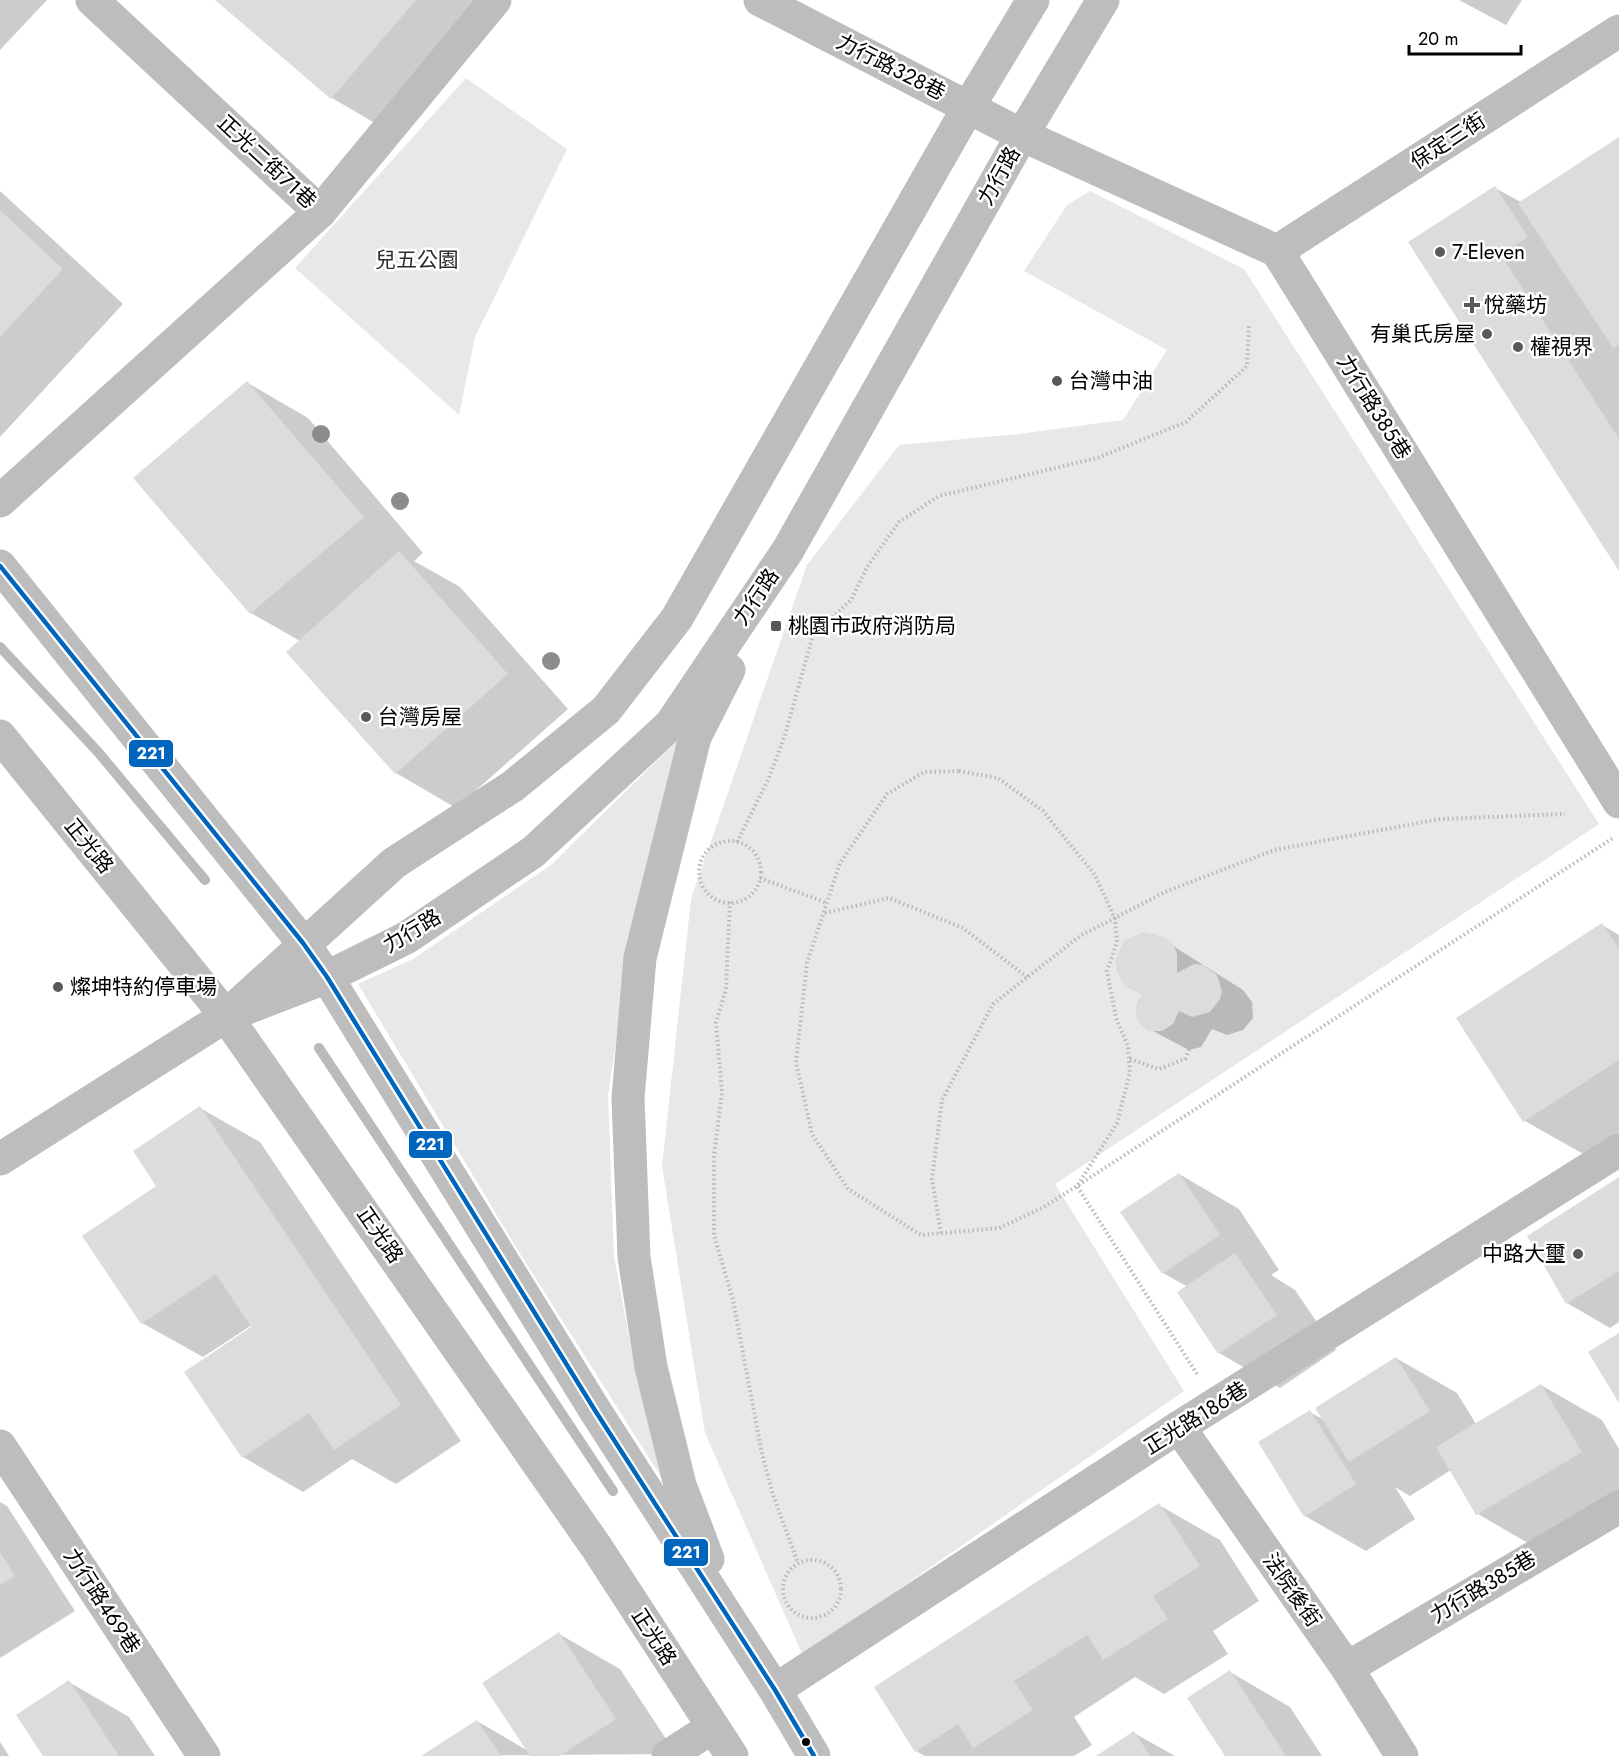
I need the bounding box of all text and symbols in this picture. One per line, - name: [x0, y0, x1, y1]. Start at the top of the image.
- scale bar: [1409, 18, 1522, 56]
- text: 20 m: [1418, 26, 1458, 52]
- street label: 力行路328巷: [831, 27, 951, 107]
- street label: 保定三街: [1405, 106, 1491, 176]
- street label: 正光二街71巷: [211, 108, 323, 216]
- street label: 力行路: [971, 141, 1027, 211]
- place label: 7-Eleven: [1452, 237, 1525, 267]
- park label: 兒五公園: [375, 245, 459, 275]
- marker: 7-Eleven: [1433, 245, 1447, 259]
- place label: 悅藥坊: [1484, 290, 1547, 320]
- marker: 悅藥坊: [1465, 298, 1479, 312]
- place label: 有巢氏房屋: [1370, 319, 1475, 349]
- marker: 有巢氏房屋: [1480, 327, 1494, 341]
- place label: 權視界: [1530, 332, 1593, 362]
- marker: 權視界: [1511, 340, 1525, 354]
- street label: 力行路385巷: [1330, 349, 1418, 465]
- place label: 台灣中油: [1069, 366, 1153, 396]
- marker: 台灣中油: [1050, 374, 1064, 388]
- street label: 力行路: [726, 562, 786, 632]
- place label: 桃園市政府消防局: [788, 611, 956, 641]
- marker: 桃園市政府消防局: [769, 619, 783, 633]
- place label: 台灣房屋: [378, 702, 462, 732]
- marker: 台灣房屋: [359, 710, 373, 724]
- line badge: 221: [128, 739, 174, 768]
- text: 221: [136, 742, 166, 765]
- street label: 正光路: [58, 812, 120, 880]
- street label: 力行路: [377, 902, 447, 960]
- place label: 燦坤特約停車場: [70, 972, 217, 1002]
- marker: 燦坤特約停車場: [51, 980, 65, 994]
- line badge: 221: [408, 1130, 453, 1159]
- text: 221: [415, 1133, 445, 1156]
- street label: 正光路: [350, 1201, 410, 1269]
- place label: 中路大璽: [1482, 1239, 1566, 1269]
- marker: 中路大璽: [1571, 1247, 1585, 1261]
- street label: 正光路186巷: [1138, 1374, 1254, 1462]
- line badge: 221: [663, 1538, 709, 1567]
- text: 221: [671, 1541, 701, 1564]
- street label: 力行路469巷: [57, 1542, 147, 1660]
- street label: 力行路385巷: [1424, 1544, 1542, 1630]
- street label: 法院後街: [1256, 1547, 1328, 1633]
- street label: 正光路: [624, 1602, 684, 1672]
- unlabelled marker: [800, 1736, 812, 1748]

